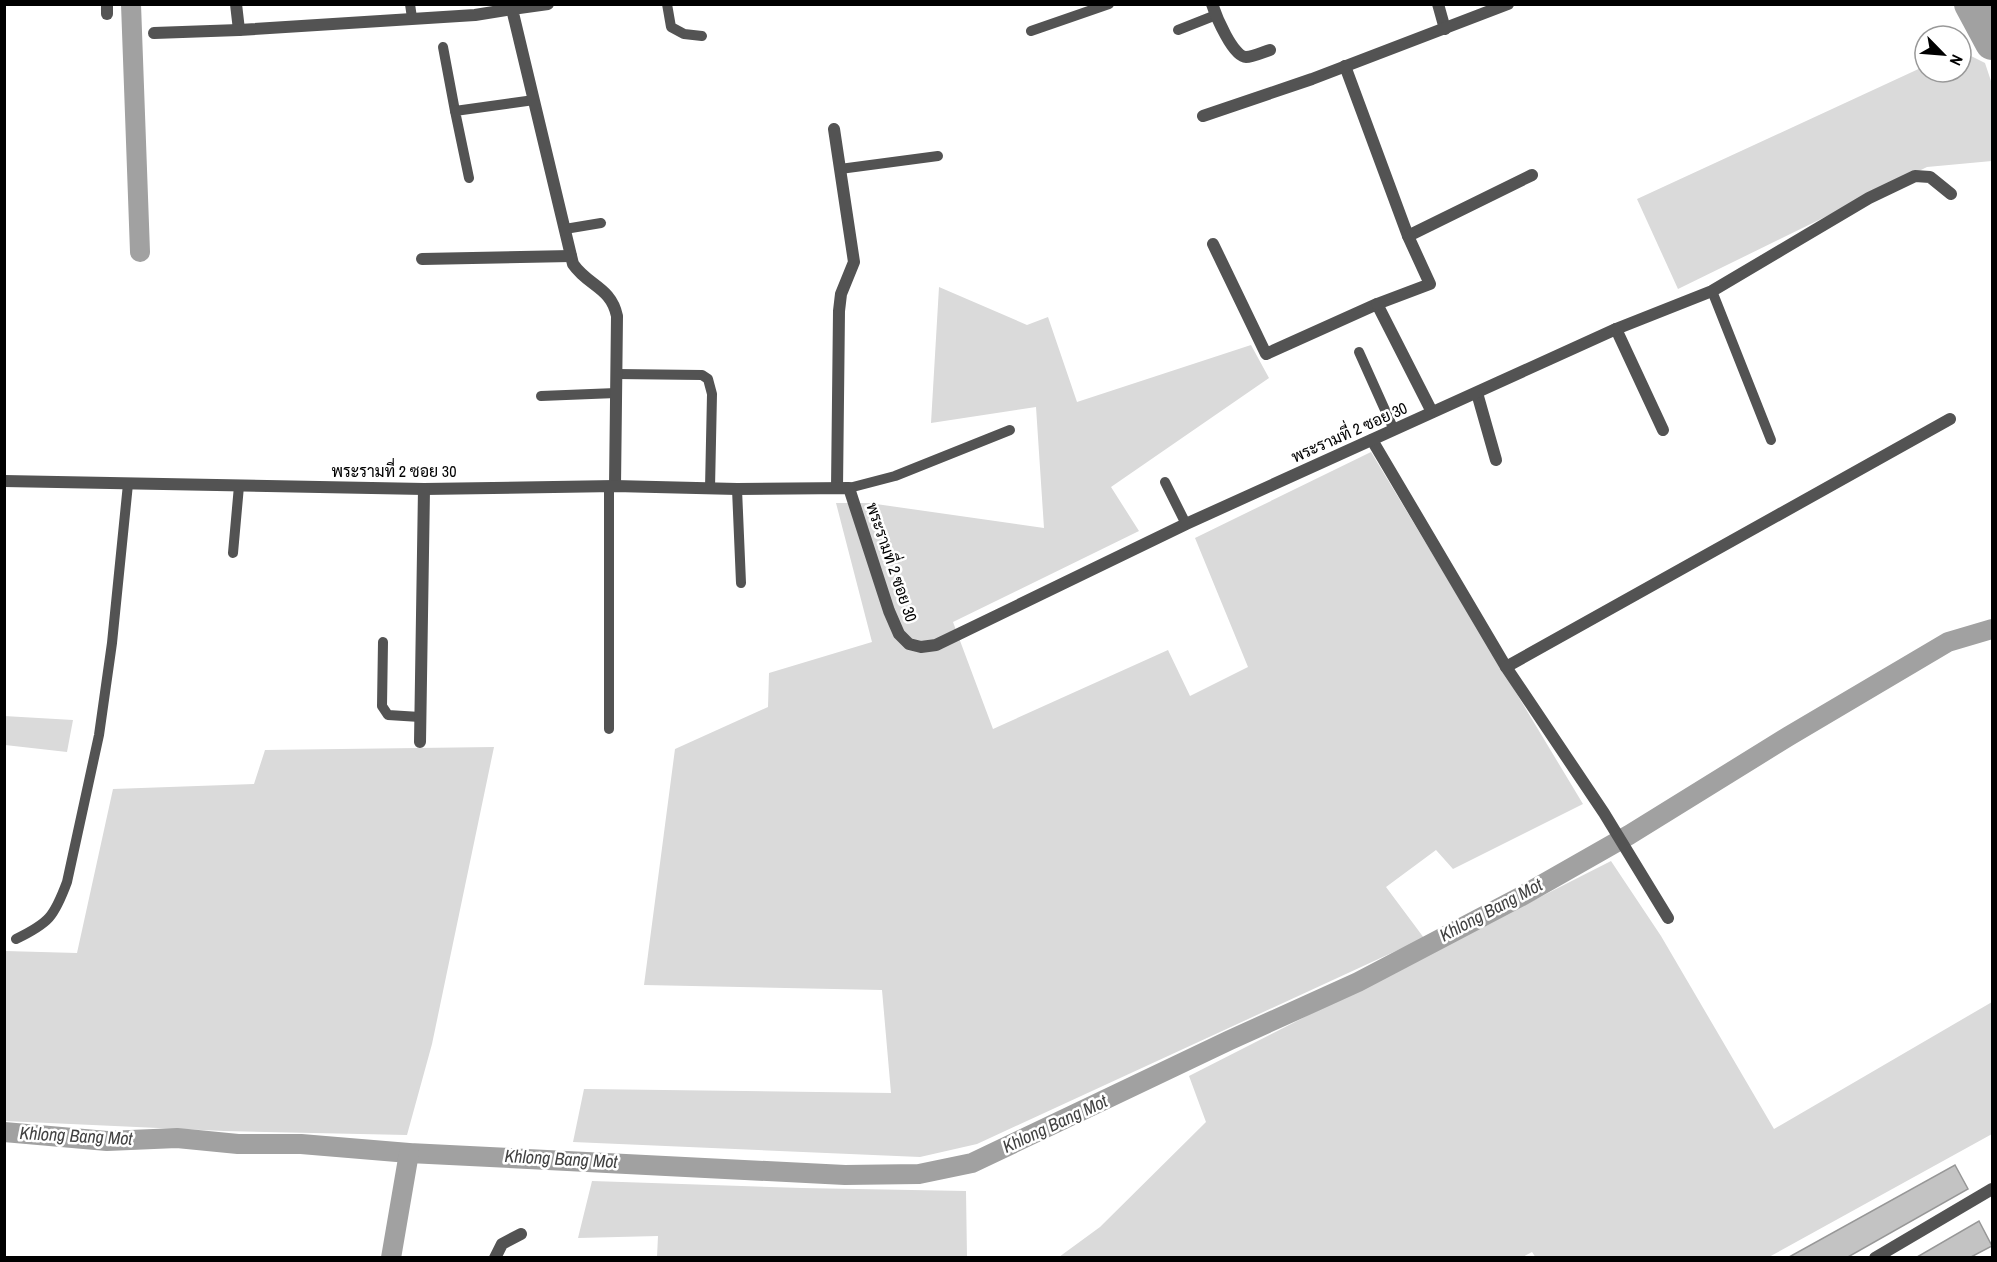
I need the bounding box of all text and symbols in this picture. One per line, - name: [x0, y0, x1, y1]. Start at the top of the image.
- north arrow: [1913, 24, 1973, 84]
- text: N: [1945, 51, 1969, 69]
- street label: พระรามที่ 2 ซอย 30: [1286, 394, 1411, 467]
- street label: พระรามที่ 2 ซอย 30: [332, 457, 456, 482]
- street label: พระรามที่ 2 ซอย 30: [861, 498, 926, 625]
- water label: Khlong Bang Mot: [1435, 872, 1547, 947]
- water label: Khlong Bang Mot: [998, 1088, 1112, 1159]
- water label: Khlong Bang Mot: [19, 1120, 134, 1151]
- water label: Khlong Bang Mot: [504, 1143, 619, 1174]

